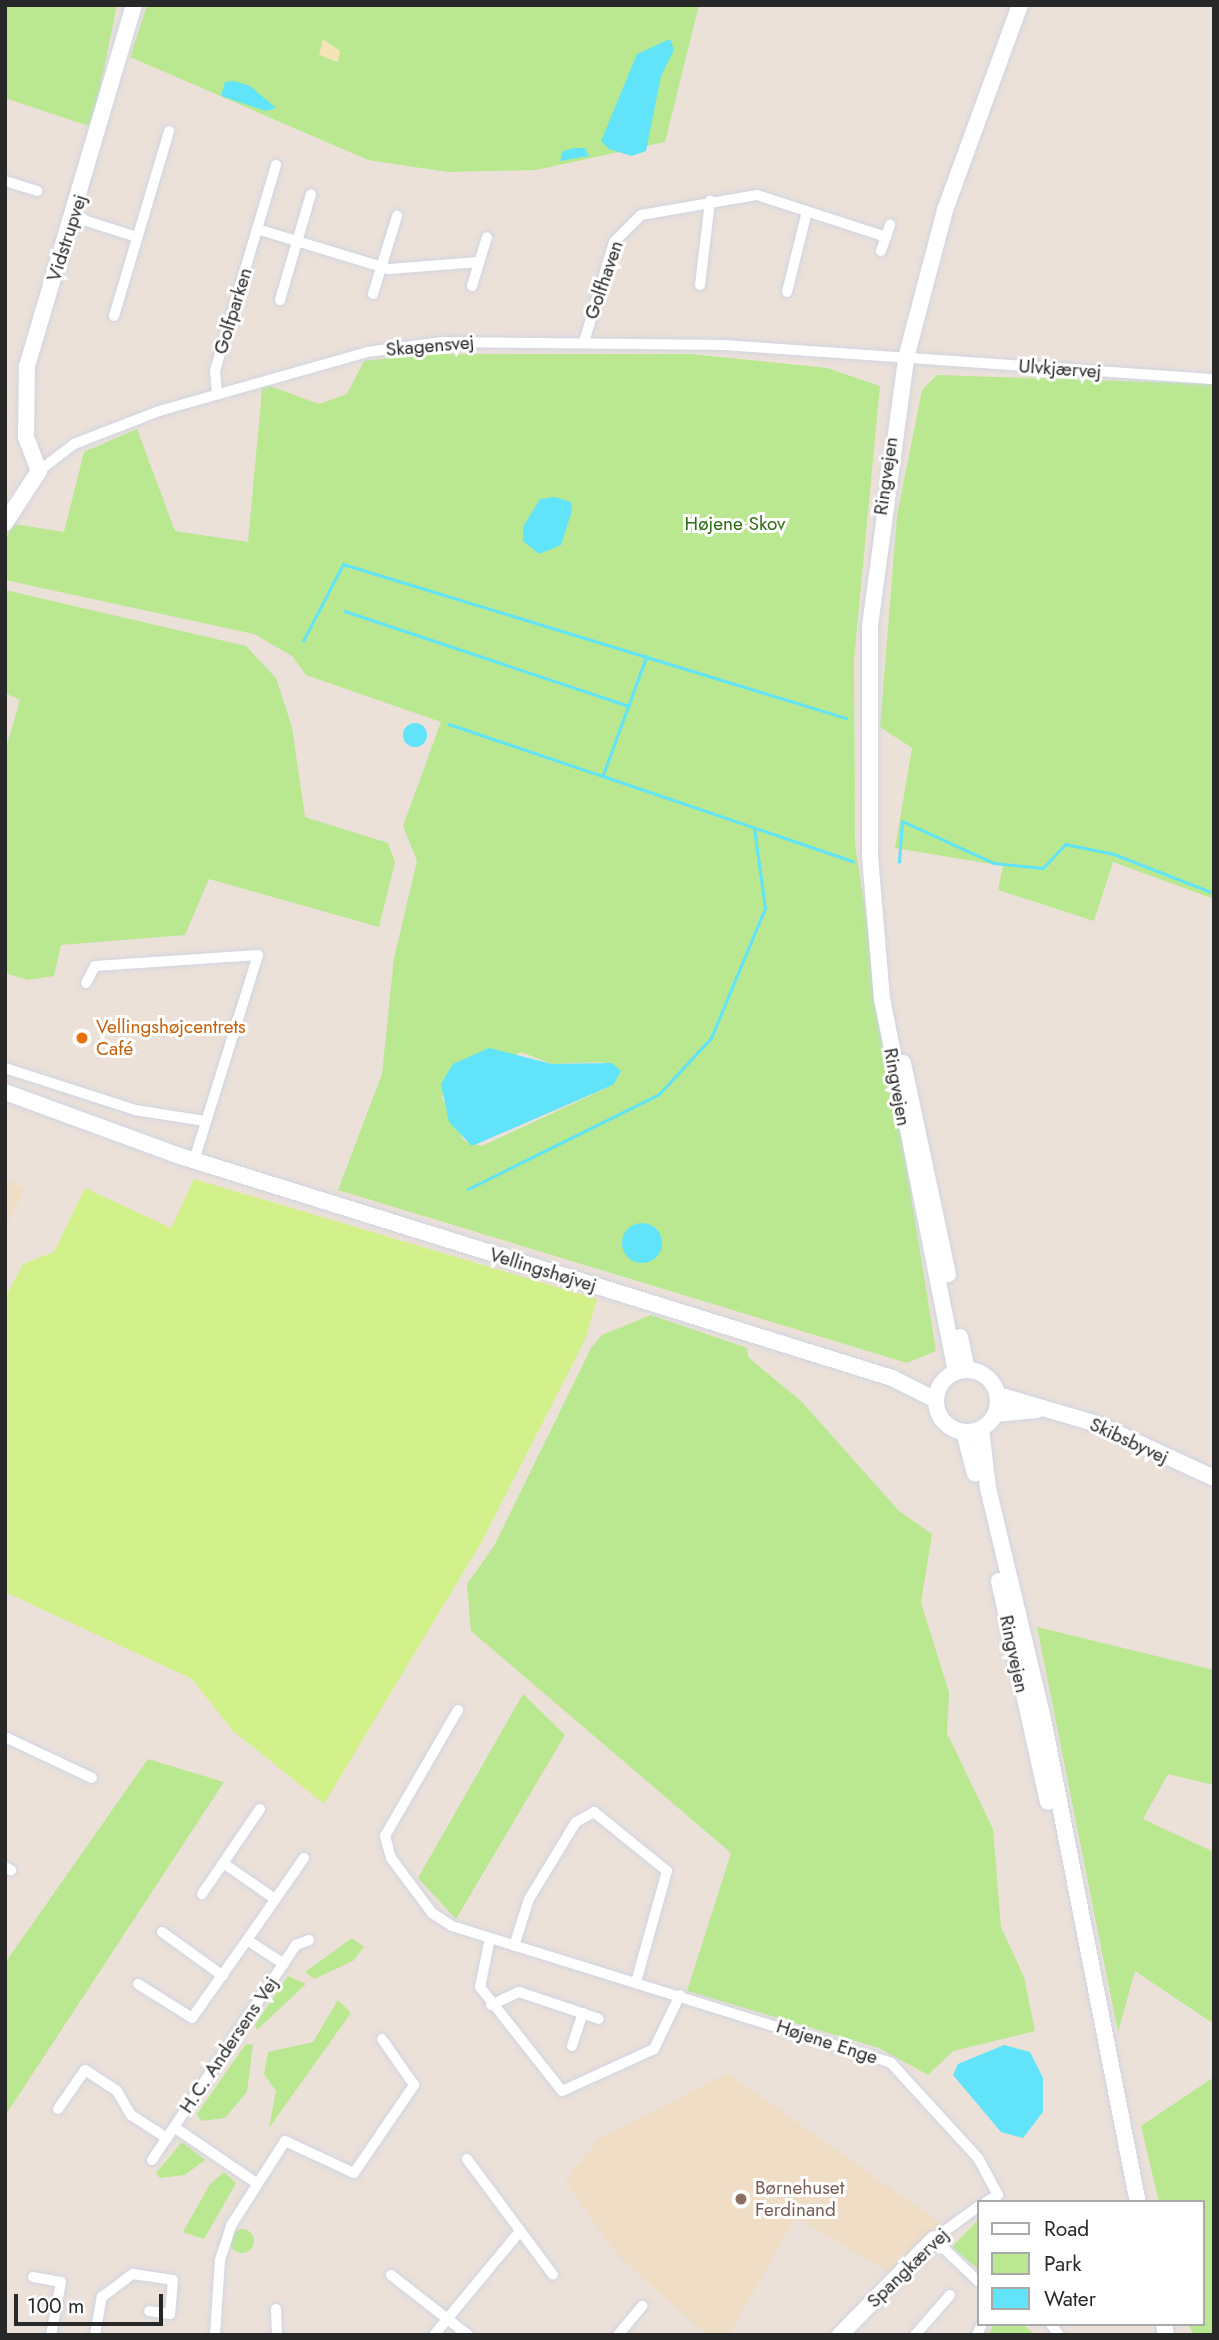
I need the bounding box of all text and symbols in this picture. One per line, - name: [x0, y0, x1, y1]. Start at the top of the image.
- street label: Vidstrupvej: [42, 192, 92, 284]
- street label: Golfhaven: [580, 238, 628, 322]
- street label: Golfparken: [209, 265, 257, 357]
- street label: Skagensvej: [385, 331, 475, 361]
- street label: Ulvkjærvej: [1018, 355, 1102, 383]
- street label: Ringvejen: [869, 435, 903, 517]
- park label: Højene Skov: [685, 513, 785, 535]
- place label: Vellingshøjcentrets Café: [96, 1016, 246, 1060]
- marker: Vellingshøjcentrets Café: [74, 1030, 90, 1046]
- street label: Ringvejen: [879, 1046, 915, 1128]
- street label: Vellingshøjvej: [487, 1243, 599, 1297]
- street label: Skibsbyvej: [1086, 1413, 1172, 1469]
- street label: Ringvejen: [995, 1613, 1033, 1695]
- street label: H.C. Andersens Vej: [175, 1973, 283, 2117]
- street label: Højene Enge: [774, 2015, 880, 2069]
- place label: Børnehuset Ferdinand: [755, 2177, 844, 2221]
- marker: Børnehuset Ferdinand: [733, 2191, 749, 2207]
- legend: [978, 2200, 1205, 2326]
- text: Road: [1044, 2214, 1089, 2244]
- street label: Spangkærvej: [862, 2223, 954, 2313]
- text: Park: [1044, 2249, 1081, 2279]
- scale bar: [18, 2280, 166, 2324]
- text: Water: [1044, 2284, 1096, 2314]
- text: 100 m: [27, 2291, 84, 2321]

